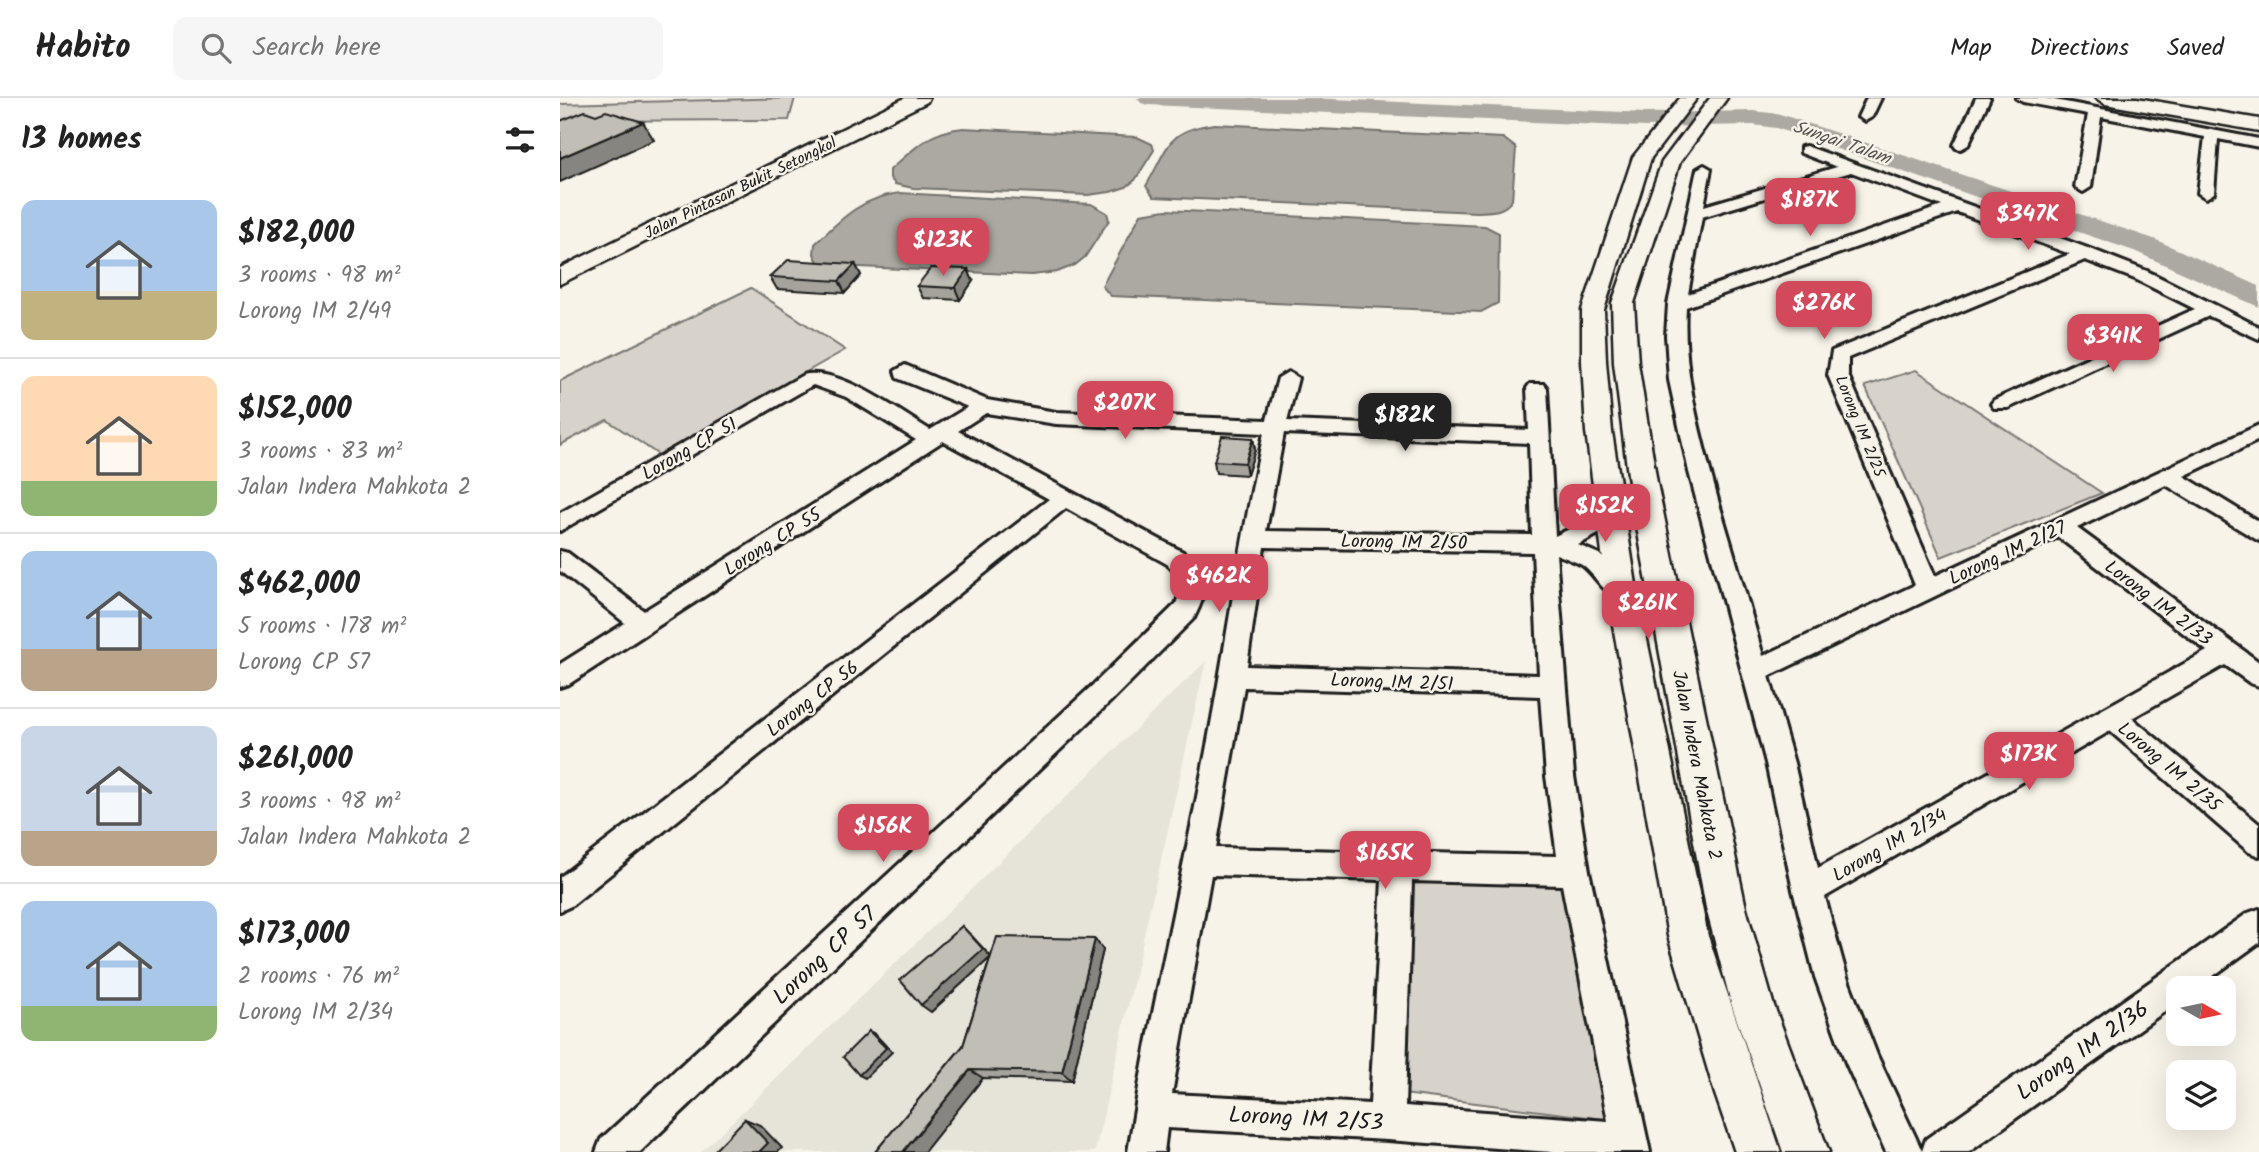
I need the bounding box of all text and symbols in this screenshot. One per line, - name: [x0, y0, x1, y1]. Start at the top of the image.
- search box: [173, 17, 663, 80]
- text: Habito: [35, 22, 131, 75]
- text: Search here: [253, 27, 381, 69]
- icon: search: [197, 29, 235, 67]
- text: Map: [1950, 29, 1992, 68]
- text: Directions: [2030, 29, 2129, 68]
- text: Saved: [2167, 29, 2224, 68]
- water label: Sungai Talam: [1789, 113, 1896, 174]
- text: 13 homes: [21, 116, 142, 164]
- icon: filters: [501, 121, 539, 159]
- street label: Jalan Pintasan Bukit Setongkol: [640, 131, 841, 246]
- pin: $187K: [1761, 178, 1859, 238]
- text: $187K: [1781, 183, 1839, 219]
- pin: $347K: [1979, 192, 2077, 252]
- text: $347K: [1996, 197, 2060, 233]
- text: $182,000: [238, 210, 354, 258]
- pin: $123K: [894, 218, 992, 278]
- text: $123K: [913, 223, 973, 259]
- icon: home: [77, 228, 161, 312]
- text: 3 rooms · 98 m²: [238, 258, 401, 294]
- pin: $276K: [1775, 282, 1873, 341]
- text: $276K: [1792, 286, 1856, 322]
- text: Lorong IM 2/49: [238, 294, 391, 330]
- pin: $341K: [2064, 314, 2162, 374]
- text: $341K: [2083, 319, 2143, 355]
- street label: Lorong IM 2/25: [1828, 372, 1892, 483]
- pin: $207K: [1076, 382, 1174, 441]
- text: $152,000: [238, 386, 352, 434]
- text: $207K: [1093, 386, 1157, 422]
- pin: $182K: [1356, 394, 1454, 453]
- text: $182K: [1374, 398, 1436, 434]
- icon: home: [77, 404, 161, 488]
- street label: Lorong CP 51: [637, 410, 743, 489]
- text: 3 rooms · 83 m²: [238, 434, 402, 470]
- text: Jalan Indera Mahkota 2: [238, 470, 471, 506]
- pin: $152K: [1556, 484, 1654, 544]
- text: $152K: [1575, 489, 1635, 525]
- street label: Lorong CP 55: [718, 500, 829, 585]
- street label: Lorong IM 2/27: [1944, 513, 2073, 594]
- street label: Lorong IM 2/50: [1340, 527, 1468, 559]
- street label: Lorong IM 2/33: [2097, 553, 2218, 654]
- pin: $462K: [1170, 554, 1268, 614]
- text: $462K: [1186, 559, 1252, 595]
- text: $462,000: [238, 561, 360, 609]
- icon: home: [77, 579, 161, 663]
- pin: $261K: [1599, 582, 1697, 641]
- text: $261K: [1618, 586, 1678, 622]
- text: 5 rooms · 178 m²: [238, 609, 406, 645]
- text: Lorong CP 57: [238, 645, 370, 681]
- street label: Lorong CP 56: [760, 654, 866, 745]
- street label: Lorong IM 2/51: [1330, 666, 1454, 700]
- street label: Jalan Indera Mahkota 2: [1663, 668, 1729, 863]
- street label: Lorong IM 2/35: [2110, 715, 2229, 821]
- pin: $173K: [1980, 732, 2078, 792]
- text: $261,000: [238, 736, 353, 784]
- text: $173K: [2000, 737, 2058, 773]
- icon: home: [77, 754, 161, 838]
- text: 3 rooms · 98 m²: [238, 784, 401, 820]
- street label: Lorong IM 2/34: [1827, 801, 1953, 891]
- pin: $156K: [834, 804, 932, 864]
- text: $156K: [854, 809, 912, 845]
- text: Jalan Indera Mahkota 2: [238, 820, 471, 856]
- pin: $165K: [1336, 832, 1434, 891]
- text: $165K: [1356, 836, 1414, 872]
- street label: Lorong CP 57: [765, 897, 887, 1015]
- text: $173,000: [238, 911, 349, 959]
- icon: home: [77, 929, 161, 1013]
- text: 2 rooms · 76 m²: [238, 959, 399, 995]
- north arrow: [2166, 976, 2236, 1046]
- map controls: [2166, 976, 2236, 1130]
- street label: Lorong IM 2/36: [2009, 992, 2157, 1111]
- text: Lorong IM 2/34: [238, 995, 393, 1031]
- button: layers: [2166, 1060, 2236, 1130]
- street label: Lorong IM 2/53: [1228, 1098, 1384, 1142]

